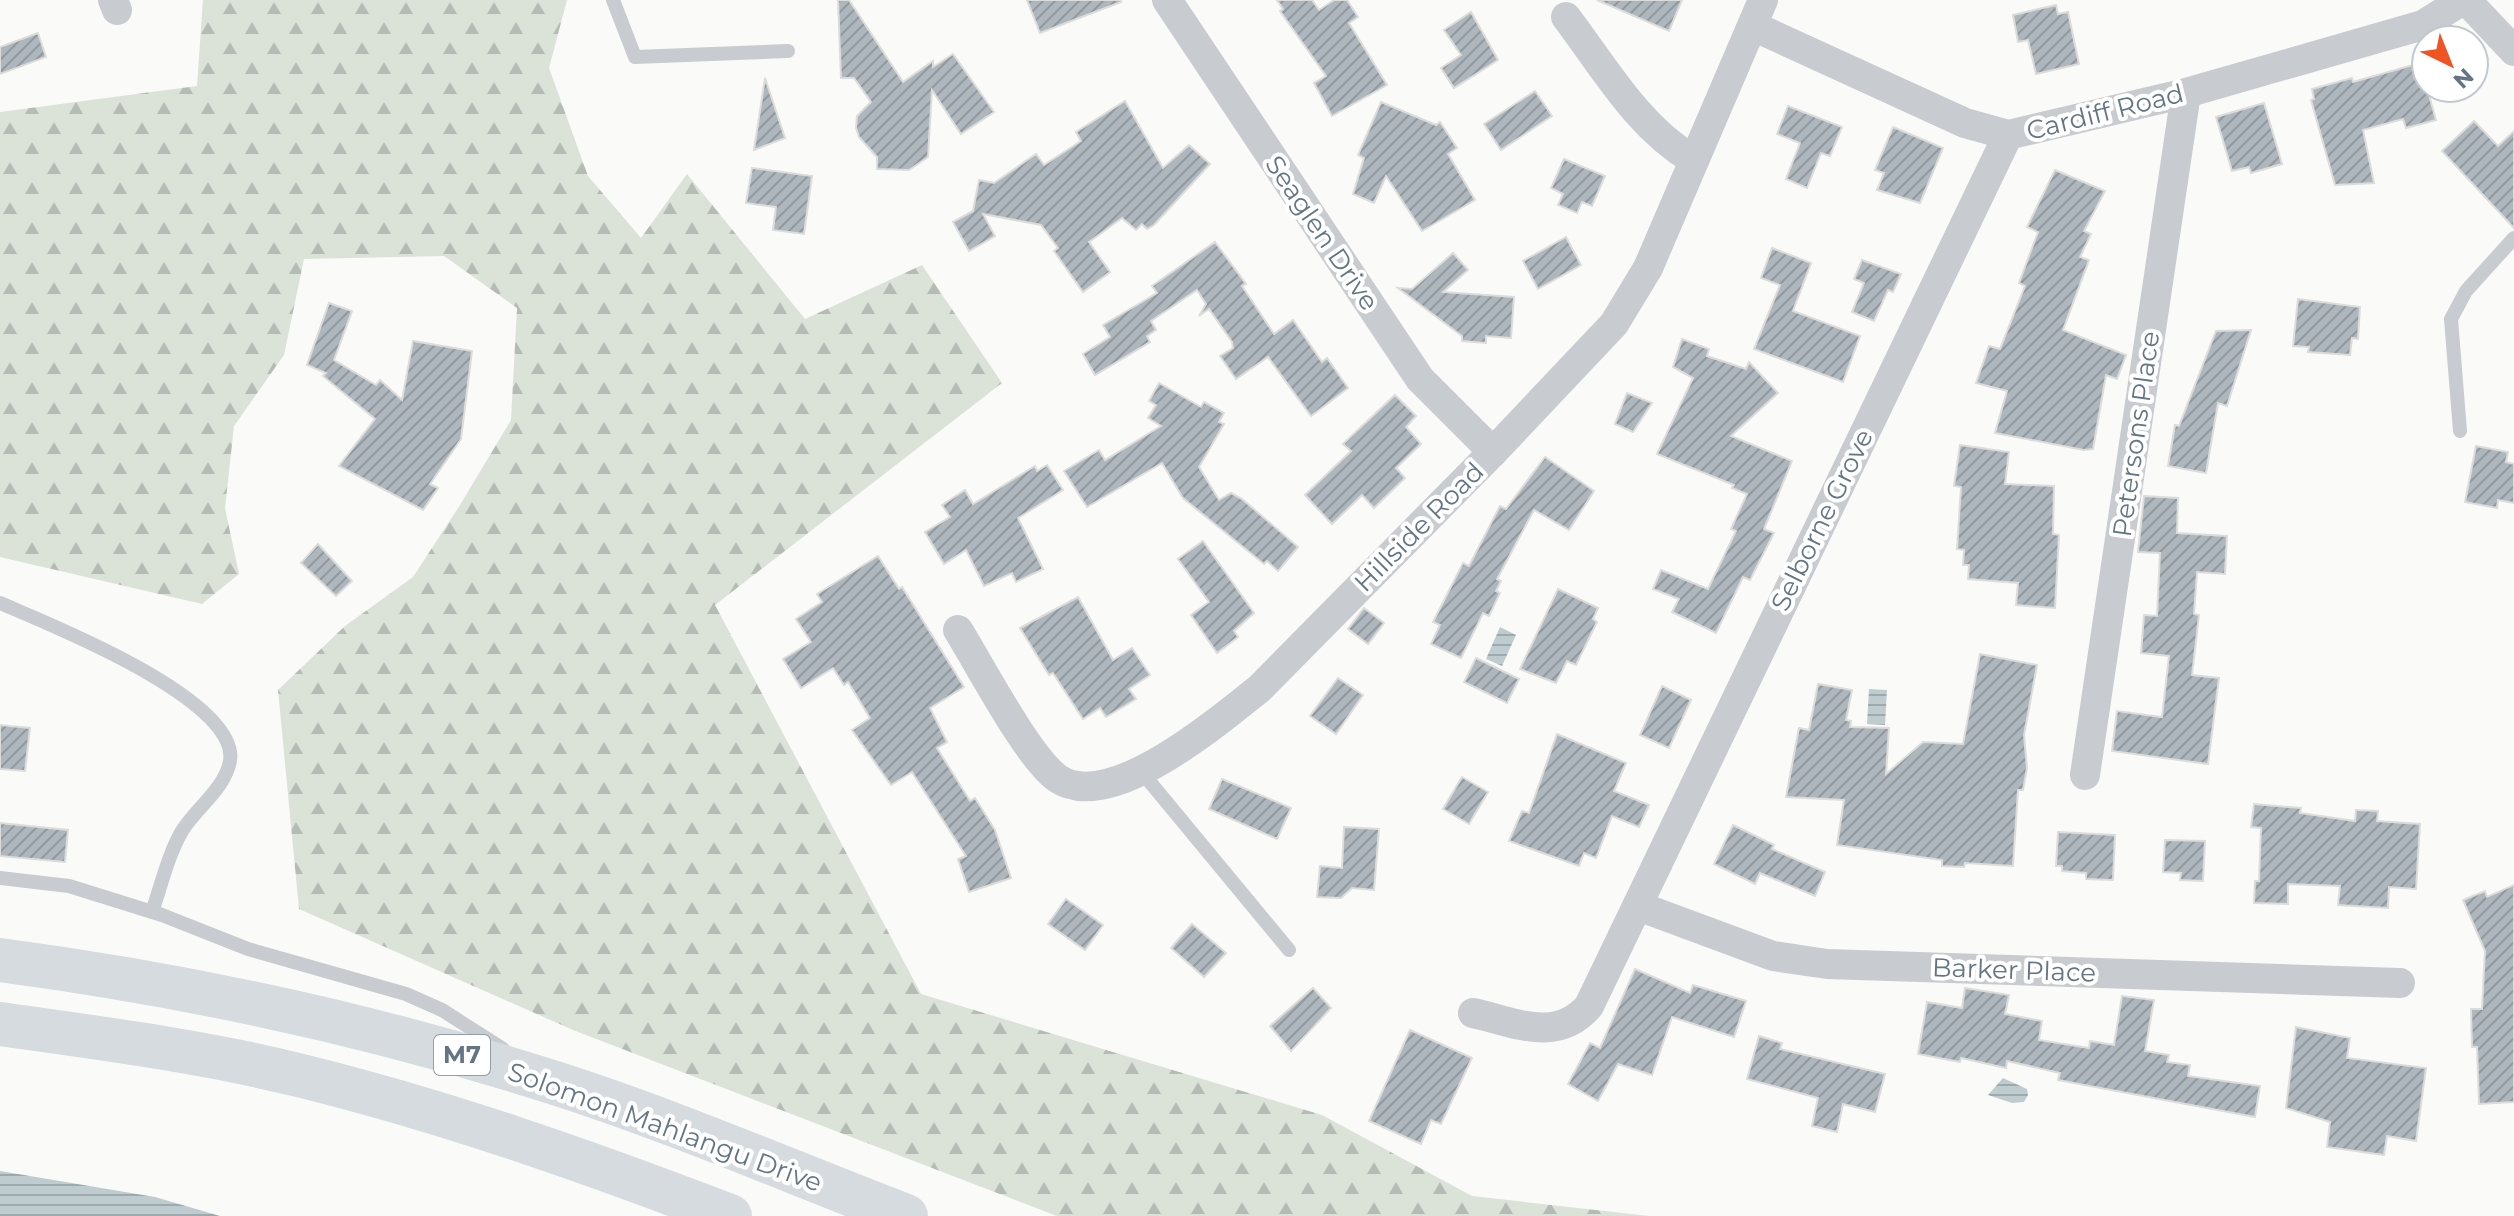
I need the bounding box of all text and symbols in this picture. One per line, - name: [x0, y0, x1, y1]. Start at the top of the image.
- north arrow: [2410, 24, 2490, 104]
- text: N: [2448, 62, 2479, 94]
- street label: Cardiff Road: [2023, 77, 2187, 147]
- street label: Seaglen Drive: [1259, 150, 1385, 316]
- street label: Petersons Place: [2106, 329, 2166, 539]
- street label: Selborne Grove: [1764, 424, 1880, 616]
- street label: Hillside Road: [1348, 456, 1490, 598]
- street label: Barker Place: [1931, 951, 2097, 989]
- road number: M7: [434, 1035, 490, 1075]
- street label: Solomon Mahlangu Drive: [504, 1055, 826, 1199]

